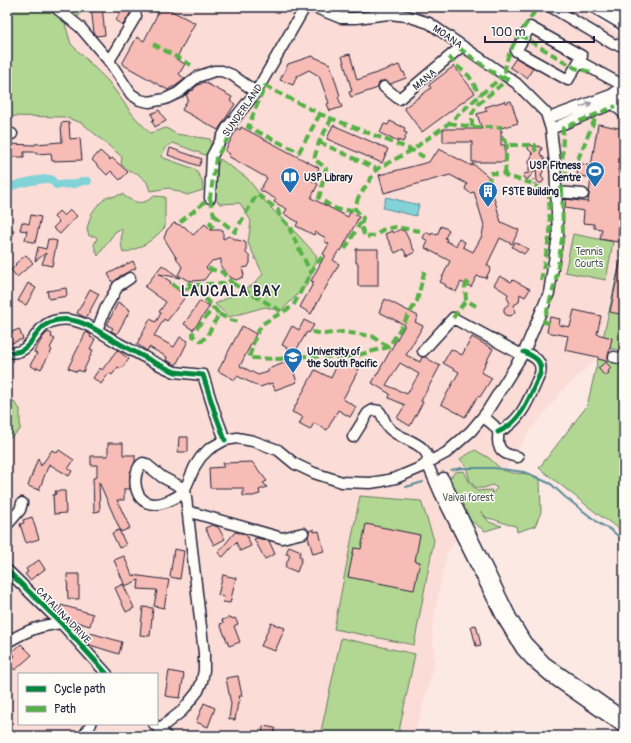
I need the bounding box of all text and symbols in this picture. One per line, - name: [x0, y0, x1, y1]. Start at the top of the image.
- scale bar: [485, 18, 594, 44]
- street label: MOANA: [430, 23, 465, 51]
- text: 100 m: [491, 25, 526, 40]
- street label: MANA: [410, 66, 439, 93]
- street label: SUNDERLAND: [220, 82, 265, 139]
- one-way arrow: [579, 101, 591, 109]
- place label: USP Fitness Centre: [530, 160, 582, 184]
- sports icon: USP Fitness Centre: [584, 160, 606, 188]
- library icon: USP Library: [279, 166, 301, 194]
- place label: USP Library: [304, 172, 353, 184]
- building icon: FSTE Building: [477, 180, 499, 208]
- place label: FSTE Building: [502, 186, 559, 198]
- park label: Tennis Courts: [575, 246, 604, 270]
- district label: LAUCALA BAY: [181, 283, 281, 300]
- school or university icon: University of the South Pacific: [282, 346, 304, 374]
- place label: University of the South Pacific: [306, 346, 378, 370]
- park label: Vaivai forest: [442, 492, 495, 504]
- street label: CATALINA DRIVE: [33, 585, 93, 646]
- legend: [18, 673, 158, 725]
- text: Cycle path: [54, 682, 106, 697]
- text: Path: [54, 702, 76, 717]

